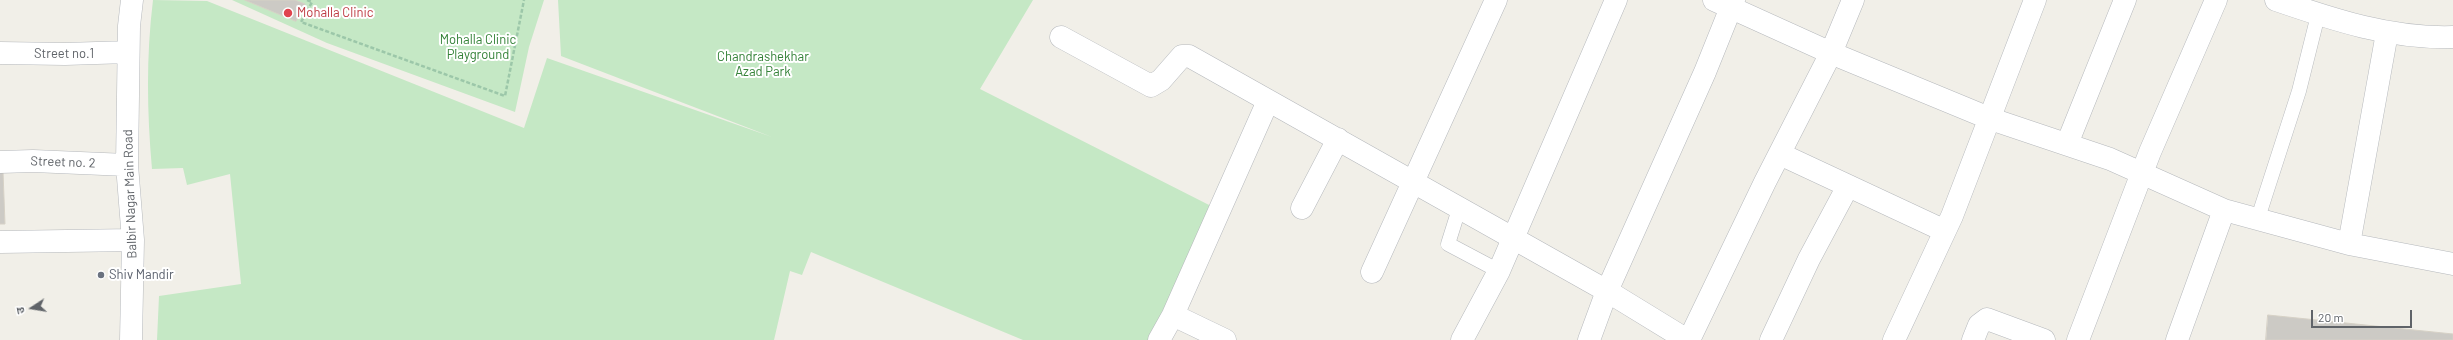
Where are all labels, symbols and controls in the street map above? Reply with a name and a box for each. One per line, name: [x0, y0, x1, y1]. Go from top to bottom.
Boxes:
place label: Mohalla Clinic: [297, 5, 374, 21]
marker: Mohalla Clinic: [282, 7, 294, 19]
park label: Mohalla Clinic Playground: [440, 32, 516, 63]
street label: Street no.1: [34, 46, 94, 62]
park label: Chandrashekhar Azad Park: [717, 49, 809, 80]
street label: Balbir Nagar Main Road: [120, 129, 140, 259]
street label: Street no. 2: [30, 153, 96, 171]
place label: Shiv Mandir: [109, 267, 174, 283]
marker: Shiv Mandir: [96, 270, 106, 280]
north arrow: [12, 288, 52, 328]
scale bar: [2313, 302, 2414, 328]
text: उ: [13, 306, 27, 315]
text: 20 m: [2318, 310, 2344, 324]

